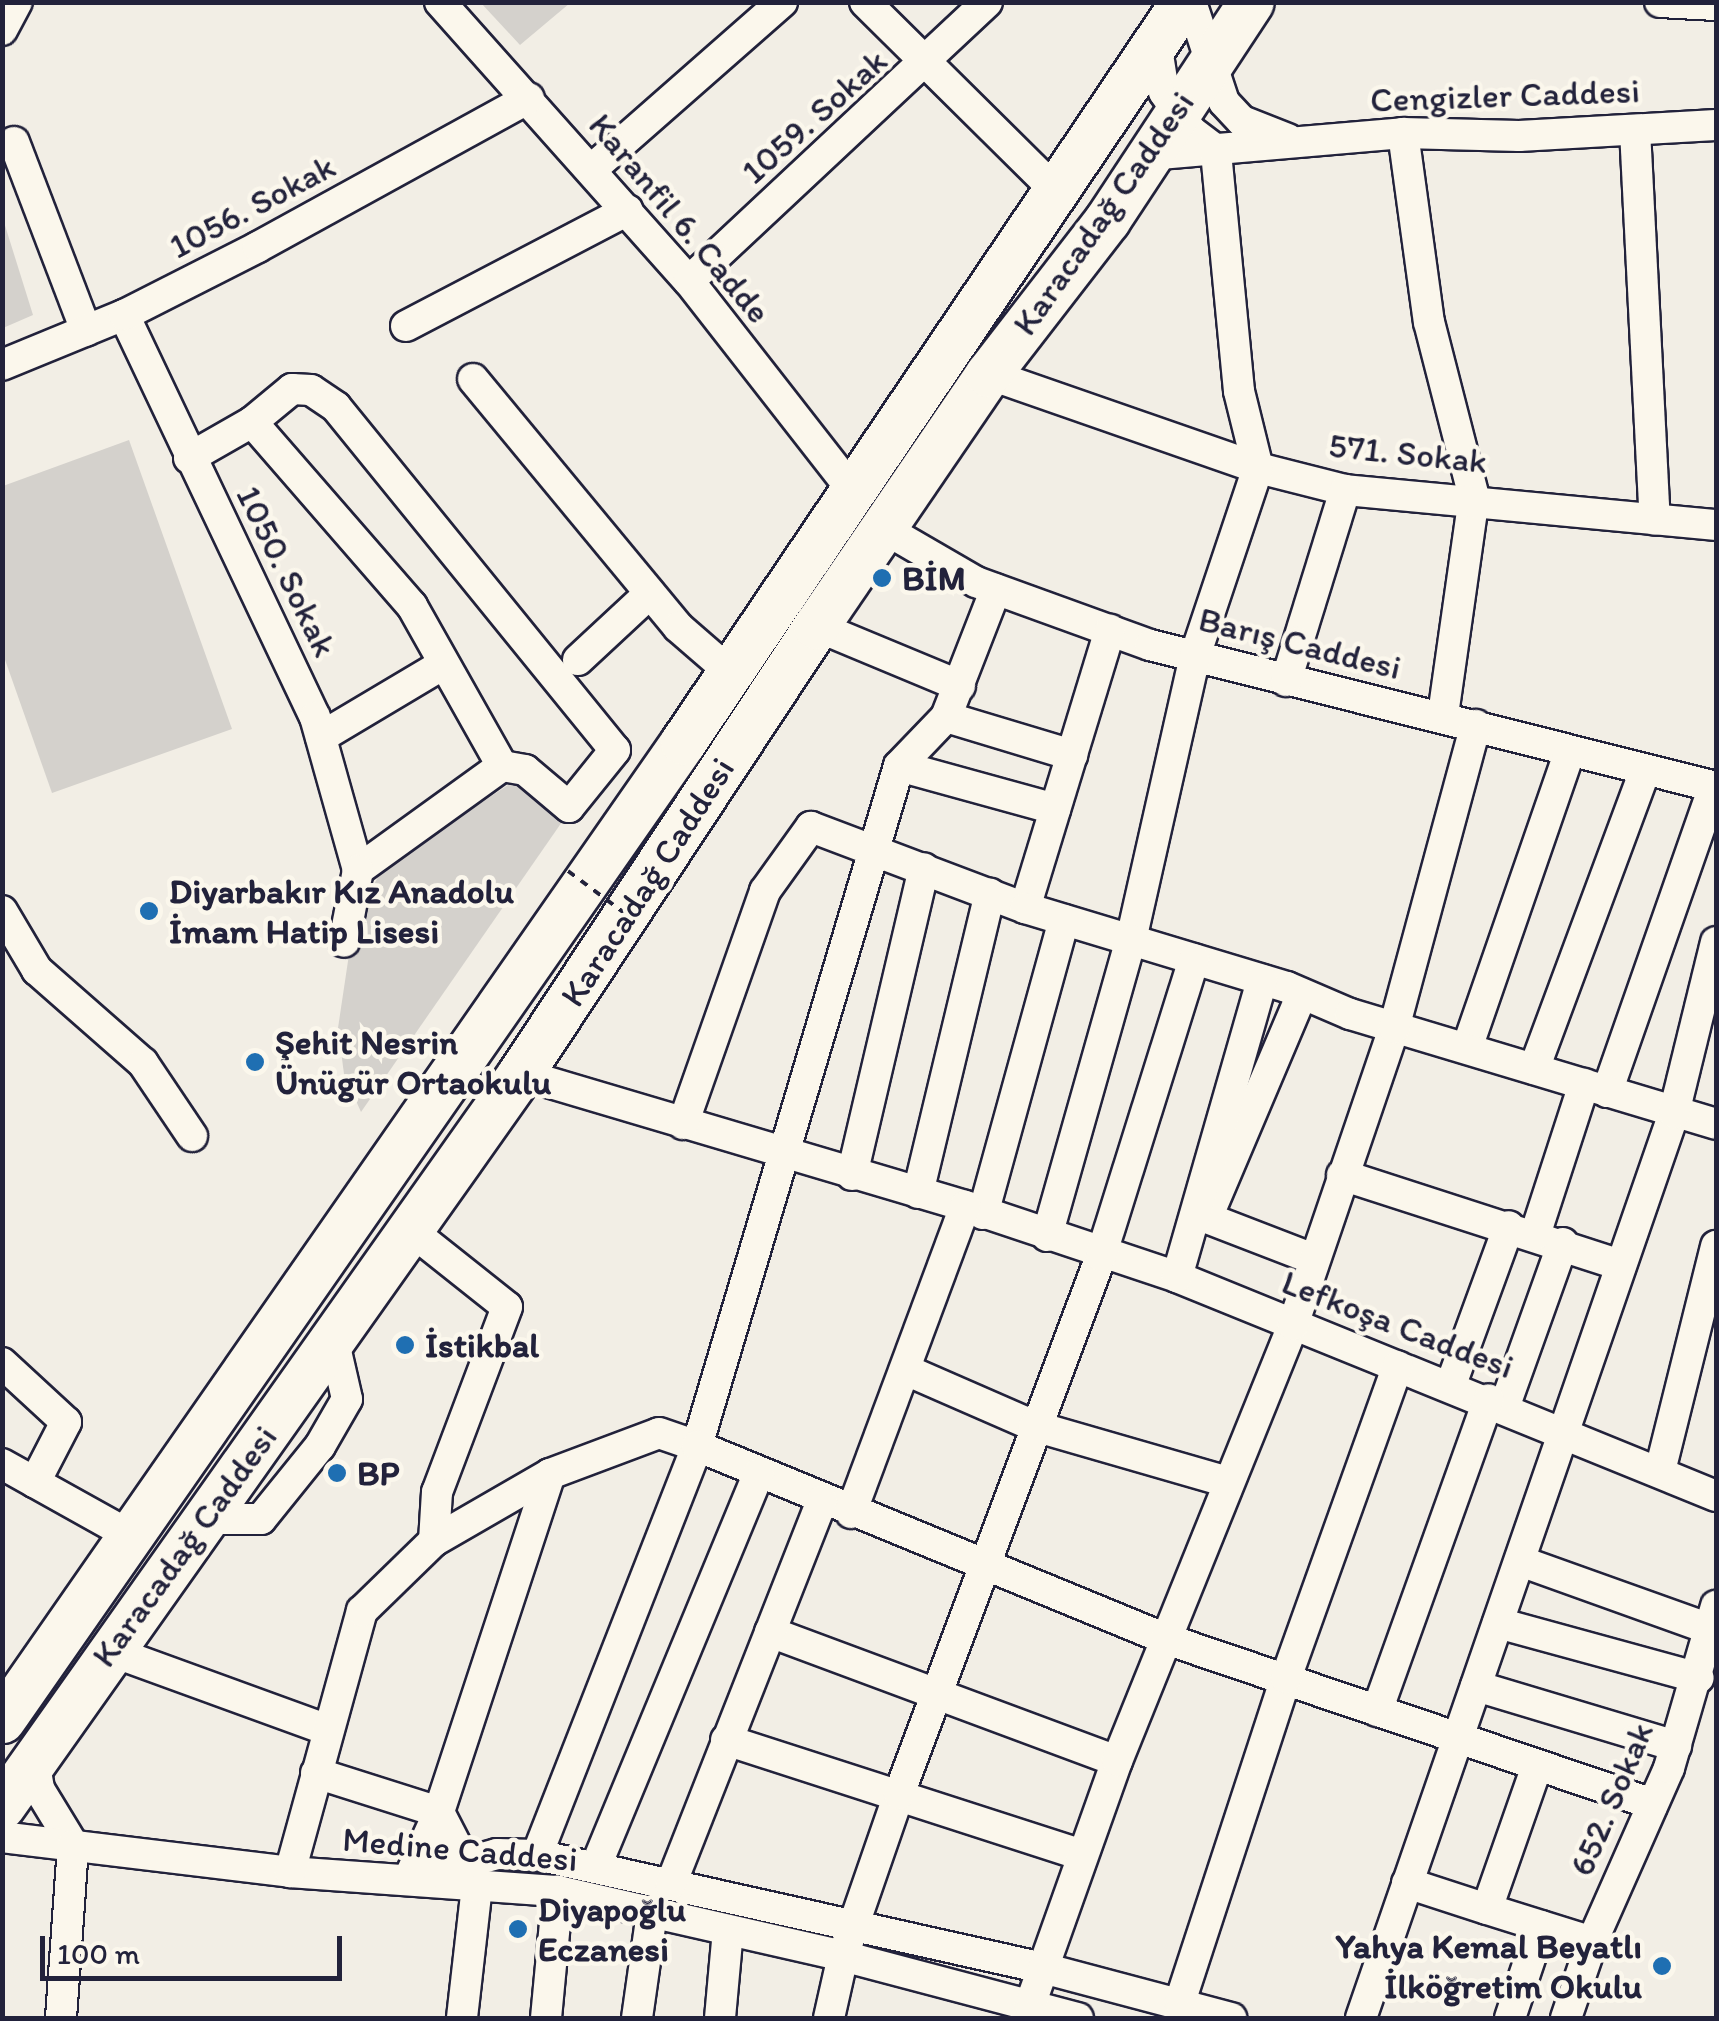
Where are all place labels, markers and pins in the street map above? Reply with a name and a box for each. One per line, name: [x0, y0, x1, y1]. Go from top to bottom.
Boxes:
place label: BİM: [902, 557, 966, 599]
marker: BİM: [871, 567, 893, 589]
place label: Diyarbakır Kız Anadolu İmam Hatip Lisesi: [169, 870, 515, 952]
marker: Diyarbakır Kız Anadolu İmam Hatip Lisesi: [138, 900, 160, 922]
place label: Şehit Nesrin Ünügür Ortaokulu: [275, 1021, 551, 1103]
marker: Şehit Nesrin Ünügür Ortaokulu: [244, 1051, 266, 1073]
place label: İstikbal: [425, 1324, 539, 1366]
marker: İstikbal: [394, 1334, 416, 1356]
place label: BP: [357, 1452, 400, 1494]
marker: BP: [326, 1462, 348, 1484]
place label: Diyapoğlu Eczanesi: [538, 1888, 686, 1970]
marker: Diyapoğlu Eczanesi: [507, 1918, 529, 1940]
place label: Yahya Kemal Beyatlı İlköğretim Okulu: [1338, 1925, 1642, 2007]
marker: Yahya Kemal Beyatlı İlköğretim Okulu: [1651, 1955, 1673, 1977]

